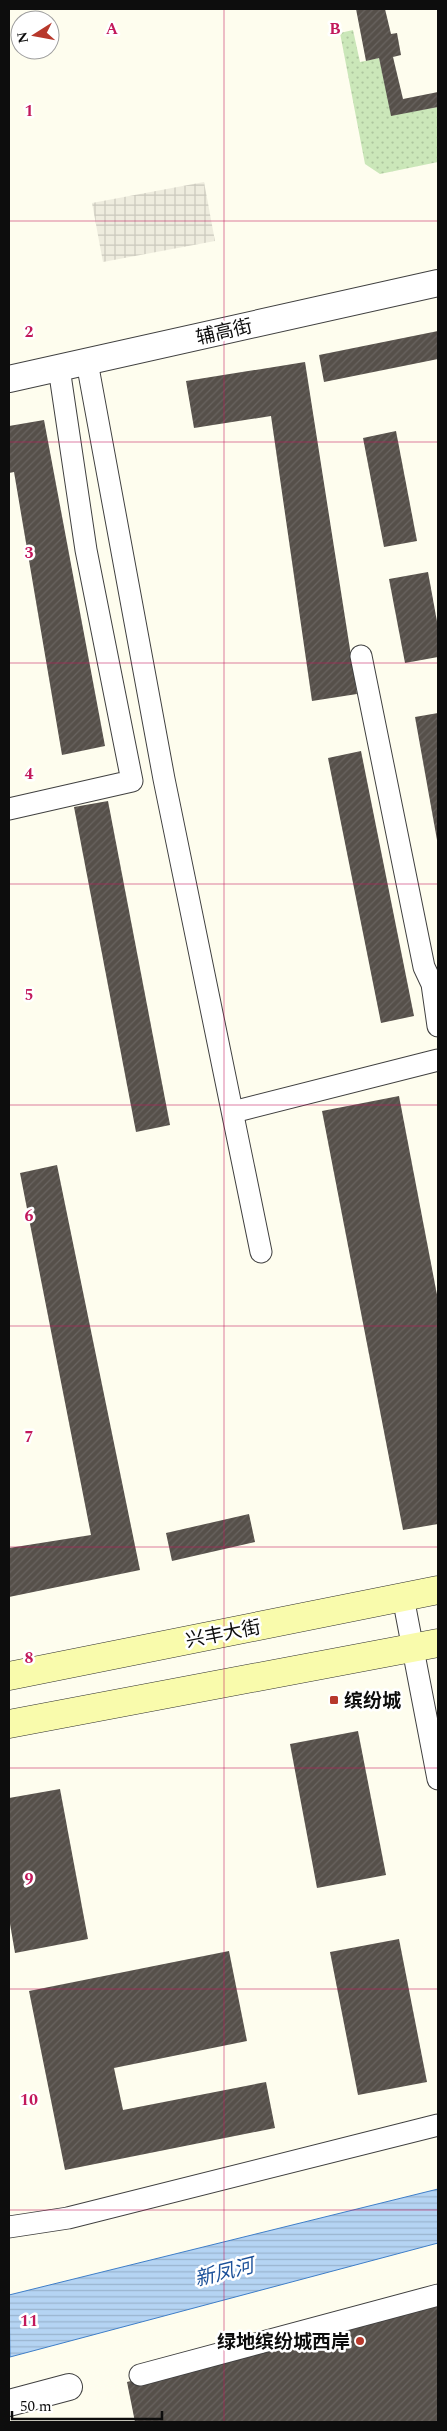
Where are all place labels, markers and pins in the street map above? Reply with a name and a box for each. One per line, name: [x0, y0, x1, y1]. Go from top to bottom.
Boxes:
place label: 缤纷城: [344, 1687, 401, 1716]
marker: 缤纷城: [328, 1694, 340, 1706]
place label: 绿地缤纷城西岸: [217, 2328, 350, 2357]
marker: 绿地缤纷城西岸: [354, 2335, 366, 2347]

